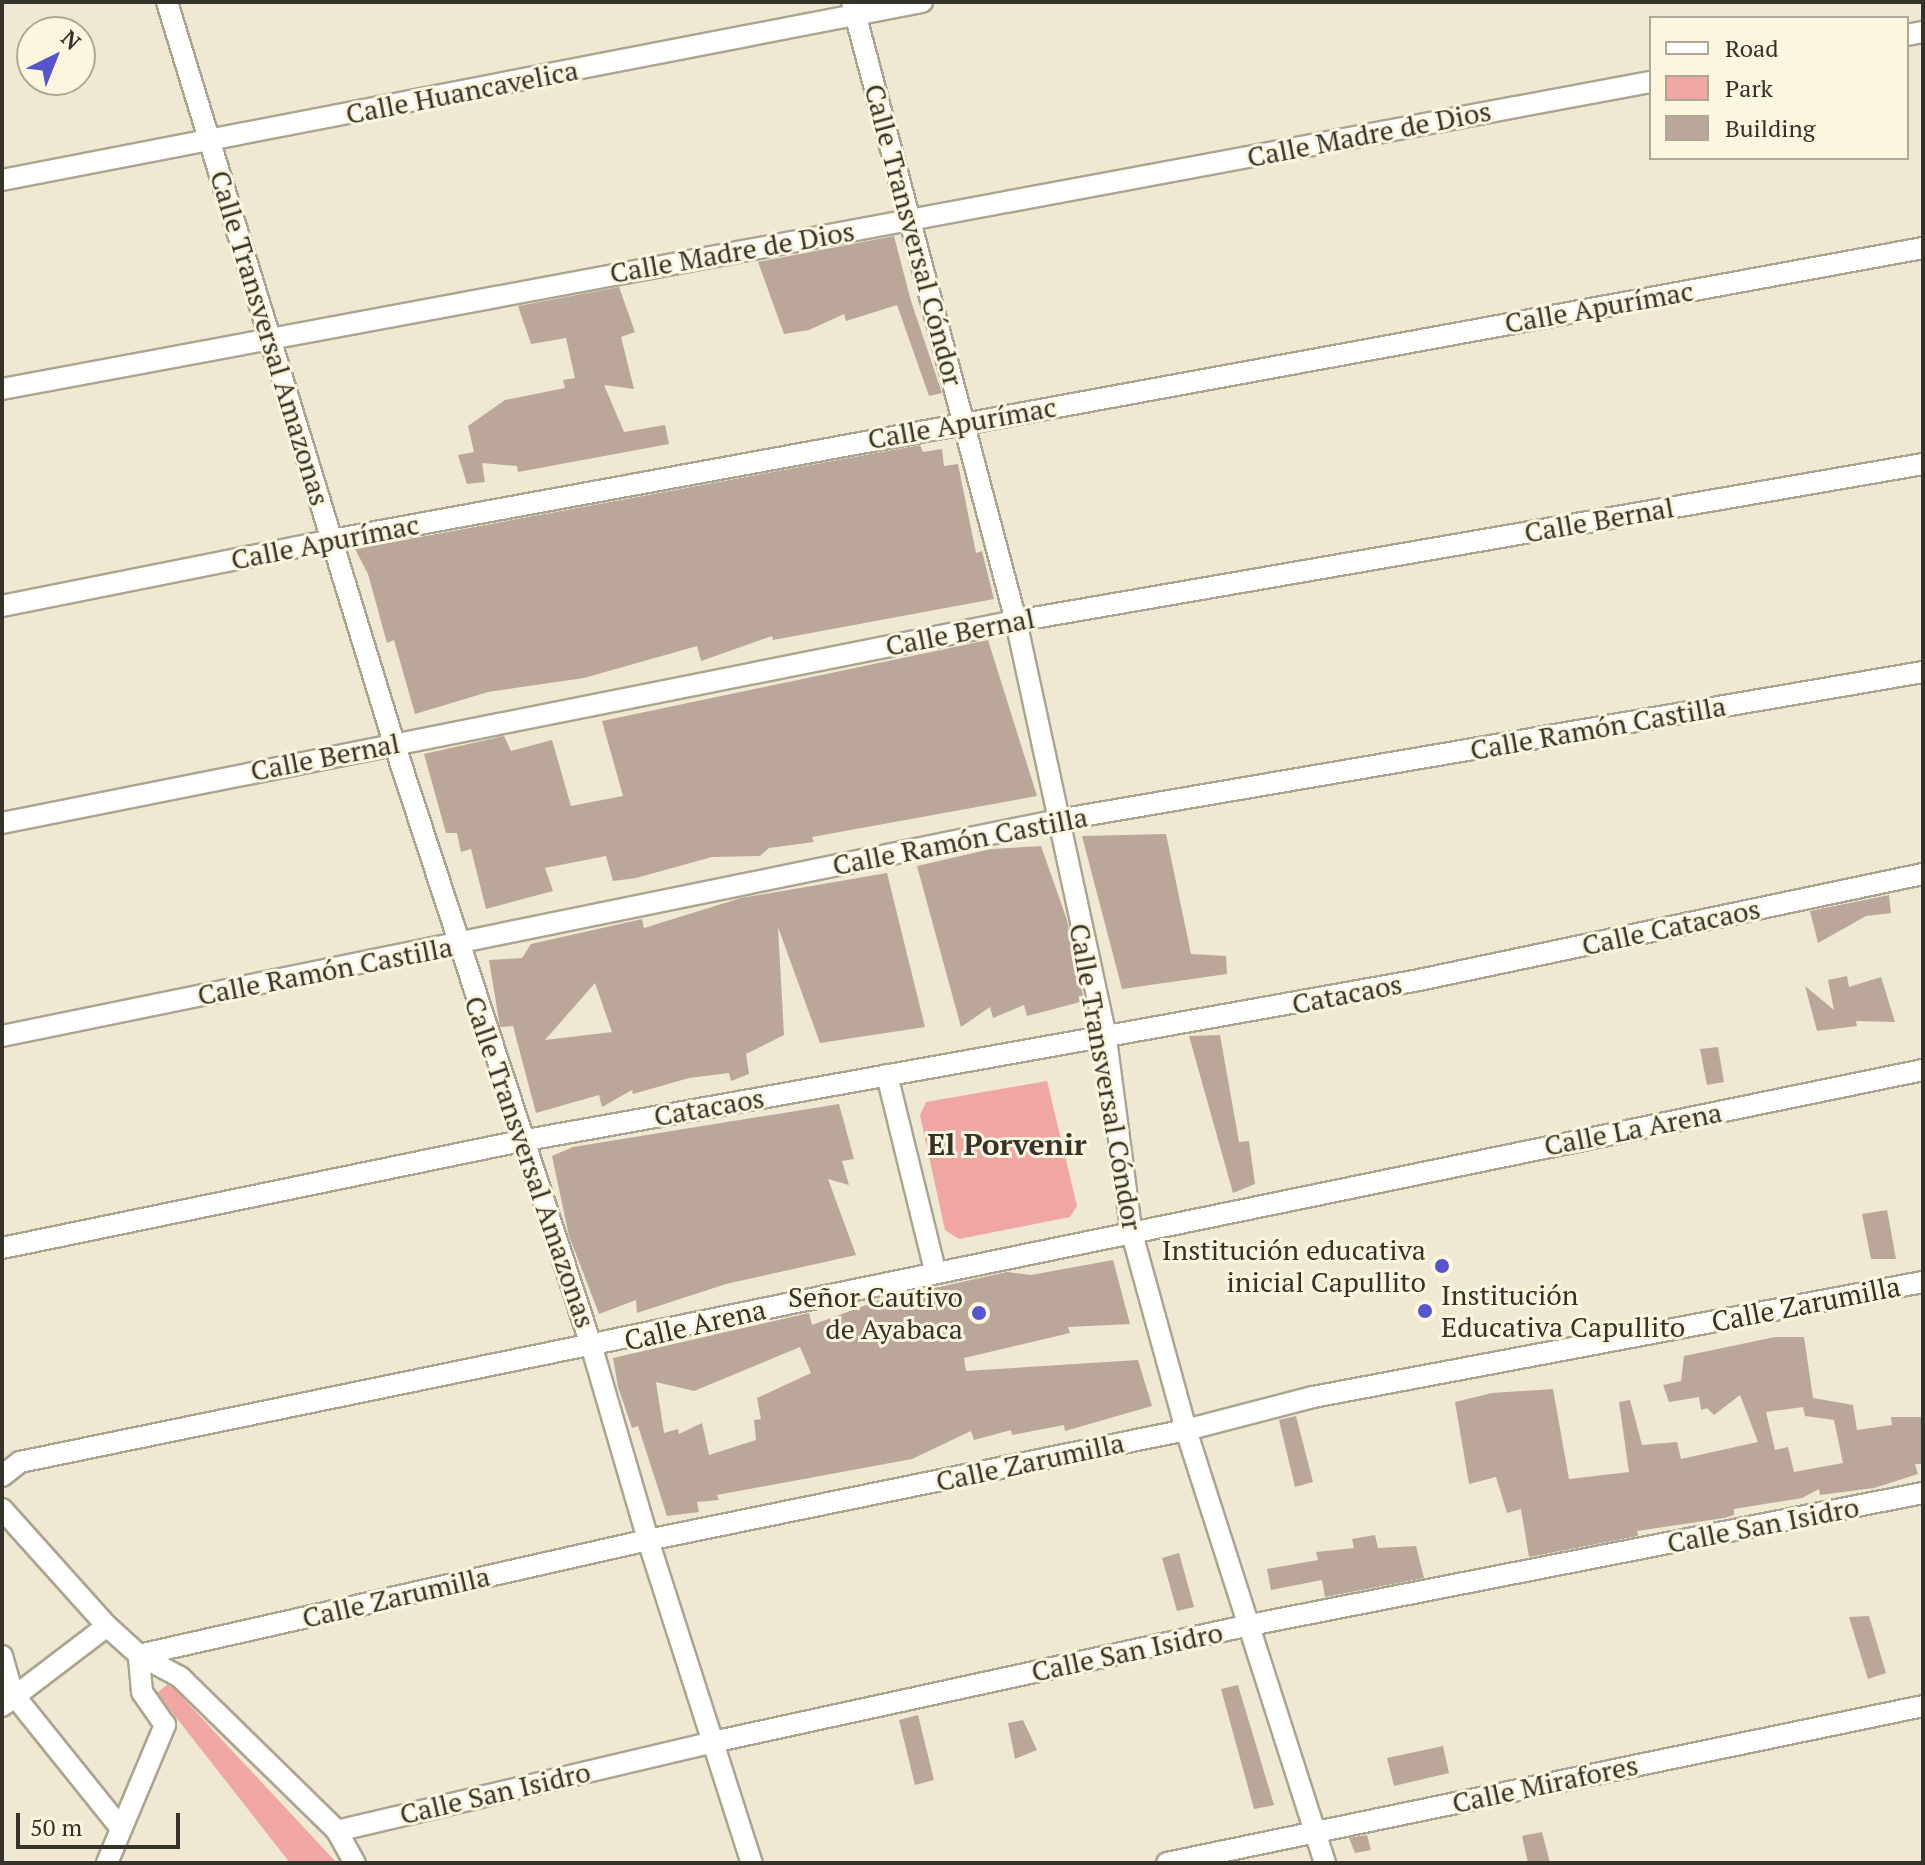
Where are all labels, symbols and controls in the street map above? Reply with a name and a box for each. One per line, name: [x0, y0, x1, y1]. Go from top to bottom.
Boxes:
north arrow: [16, 16, 96, 96]
legend: [1649, 16, 1909, 160]
text: N: [55, 23, 87, 56]
text: Road: [1725, 32, 1779, 64]
street label: Calle Huancavelica: [343, 53, 581, 131]
text: Park: [1725, 72, 1773, 104]
street label: Calle Transversal Cóndor: [857, 80, 971, 390]
street label: Calle Madre de Dios: [1244, 94, 1494, 174]
text: Building: [1725, 112, 1815, 144]
street label: Calle Transversal Amazonas: [203, 166, 337, 510]
street label: Calle Madre de Dios: [607, 214, 857, 290]
street label: Calle Apurímac: [1502, 274, 1696, 340]
street label: Calle Apurímac: [865, 390, 1059, 456]
street label: Calle Bernal: [1522, 490, 1676, 550]
street label: Calle Apurímac: [228, 507, 422, 577]
street label: Calle Bernal: [883, 601, 1037, 663]
street label: Calle Ramón Castilla: [1468, 689, 1728, 767]
street label: Calle Bernal: [248, 726, 402, 788]
street label: Calle Ramón Castilla: [830, 800, 1090, 882]
street label: Calle Catacaos: [1579, 892, 1763, 962]
street label: Calle Transversal Cóndor: [1062, 921, 1150, 1233]
street label: Calle Ramón Castilla: [195, 930, 455, 1012]
street label: Catacaos: [1289, 967, 1405, 1021]
street label: Calle Transversal Amazonas: [457, 991, 603, 1333]
street label: Catacaos: [651, 1081, 767, 1133]
street label: Calle La Arena: [1541, 1095, 1725, 1163]
district label: El Porvenir: [927, 1126, 1087, 1162]
place label: Institución educativa inicial Capullito: [1162, 1233, 1426, 1299]
marker: Institución educativa inicial Capullito: [1433, 1257, 1451, 1275]
street label: Calle Zarumilla: [1709, 1269, 1903, 1339]
place label: Institución Educativa Capullito: [1441, 1278, 1685, 1344]
place label: Señor Cautivo de Ayabaca: [788, 1280, 963, 1346]
street label: Calle Arena: [621, 1292, 769, 1358]
marker: Institución Educativa Capullito: [1416, 1302, 1434, 1320]
marker: Señor Cautivo de Ayabaca: [970, 1304, 988, 1322]
street label: Calle Zarumilla: [933, 1426, 1127, 1498]
street label: Calle San Isidro: [1664, 1490, 1862, 1560]
street label: Calle Zarumilla: [299, 1559, 493, 1635]
street label: Calle San Isidro: [1028, 1615, 1226, 1689]
street label: Calle Mirafores: [1449, 1748, 1641, 1820]
street label: Calle San Isidro: [396, 1755, 594, 1831]
scale bar: [20, 1797, 184, 1847]
text: 50 m: [30, 1811, 82, 1843]

